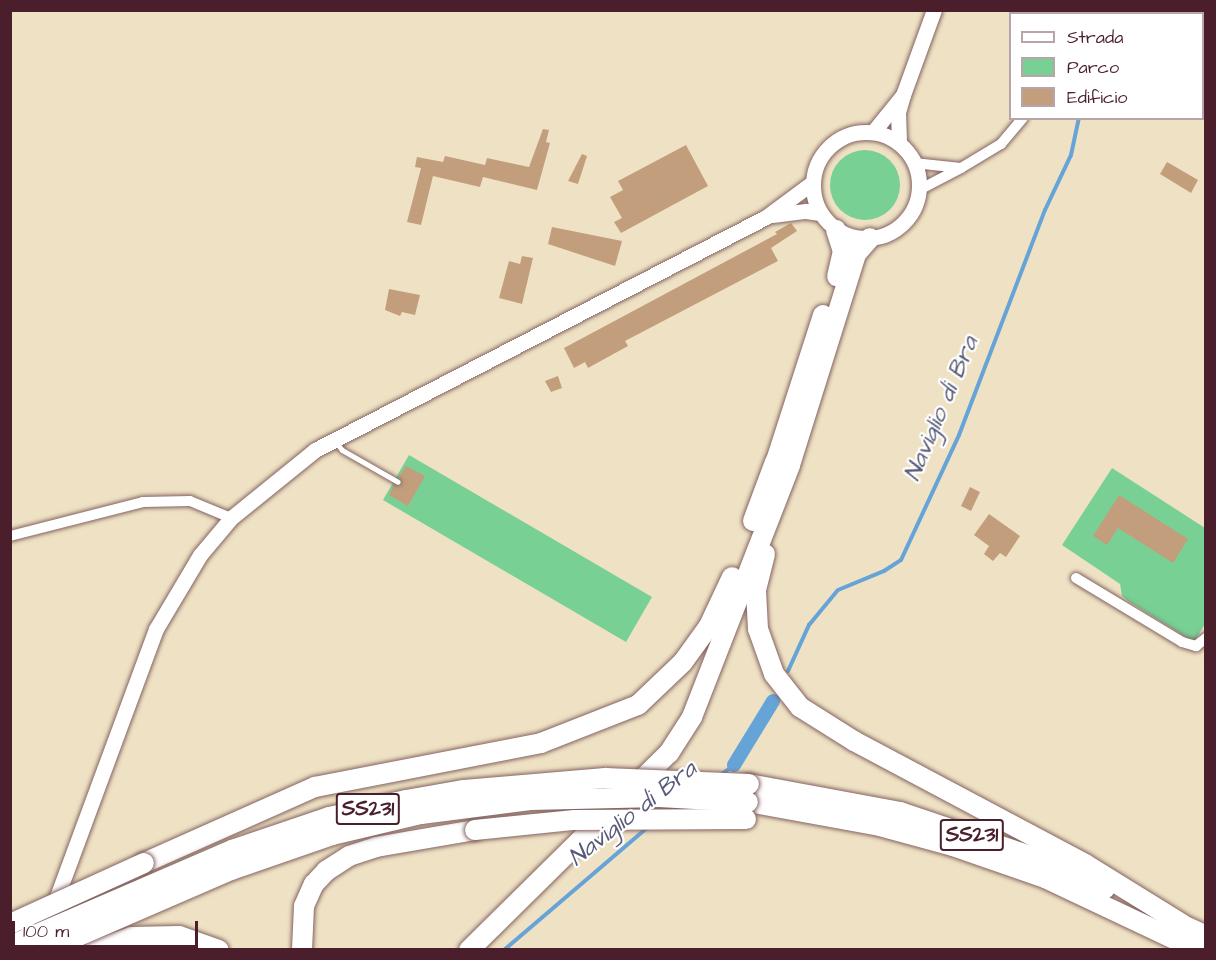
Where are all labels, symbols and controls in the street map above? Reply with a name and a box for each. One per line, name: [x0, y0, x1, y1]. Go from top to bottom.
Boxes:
legend: [1009, 12, 1204, 120]
text: Strada: [1067, 25, 1123, 50]
text: Parco: [1067, 55, 1119, 80]
text: Edificio: [1067, 85, 1127, 110]
water label: Naviglio di Bra: [899, 332, 985, 486]
water label: Naviglio di Bra: [563, 755, 703, 873]
road number: SS231: [335, 791, 401, 827]
road number: SS231: [939, 817, 1005, 853]
scale bar: [15, 909, 201, 947]
text: 100 m: [23, 919, 69, 944]

